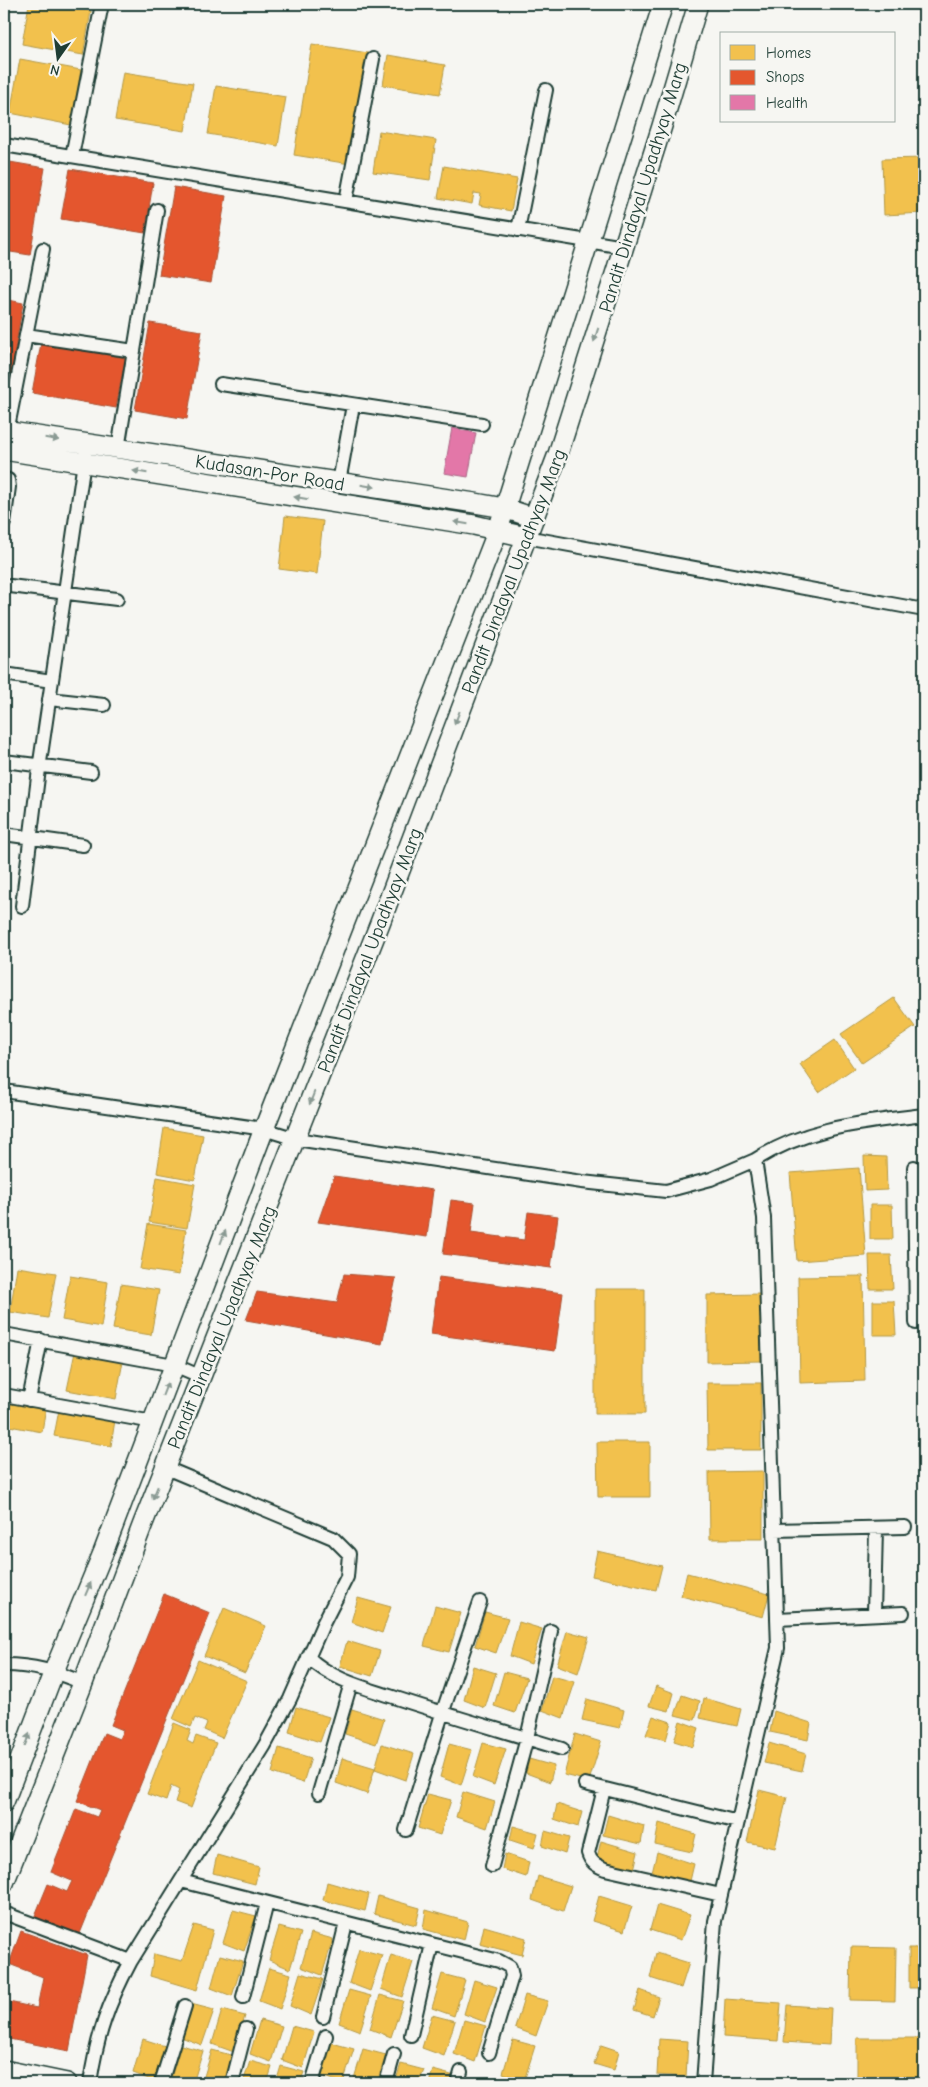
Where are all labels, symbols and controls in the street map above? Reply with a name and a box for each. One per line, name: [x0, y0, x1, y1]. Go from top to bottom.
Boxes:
north arrow: [32, 32, 82, 82]
legend: [720, 32, 896, 122]
text: Homes: [766, 44, 811, 62]
street label: Pandit Dindayal Upadhyay Marg: [594, 60, 692, 315]
text: N: [48, 61, 61, 79]
text: Shops: [766, 68, 804, 86]
text: Health: [766, 94, 808, 112]
one-way arrow: [592, 327, 599, 342]
one-way arrow: [44, 435, 60, 443]
street label: Pandit Dindayal Upadhyay Marg: [457, 446, 571, 697]
street label: Kudasan-Por Road: [194, 450, 346, 496]
one-way arrow: [132, 468, 148, 476]
one-way arrow: [361, 483, 377, 491]
one-way arrow: [292, 494, 308, 502]
one-way arrow: [453, 519, 469, 527]
one-way arrow: [453, 711, 461, 725]
street label: Pandit Dindayal Upadhyay Marg: [313, 825, 427, 1076]
one-way arrow: [307, 1091, 315, 1105]
street label: Pandit Dindayal Upadhyay Marg: [163, 1203, 281, 1452]
one-way arrow: [219, 1229, 227, 1244]
one-way arrow: [161, 1381, 169, 1396]
one-way arrow: [151, 1486, 159, 1500]
one-way arrow: [84, 1581, 92, 1596]
one-way arrow: [24, 1733, 32, 1747]

